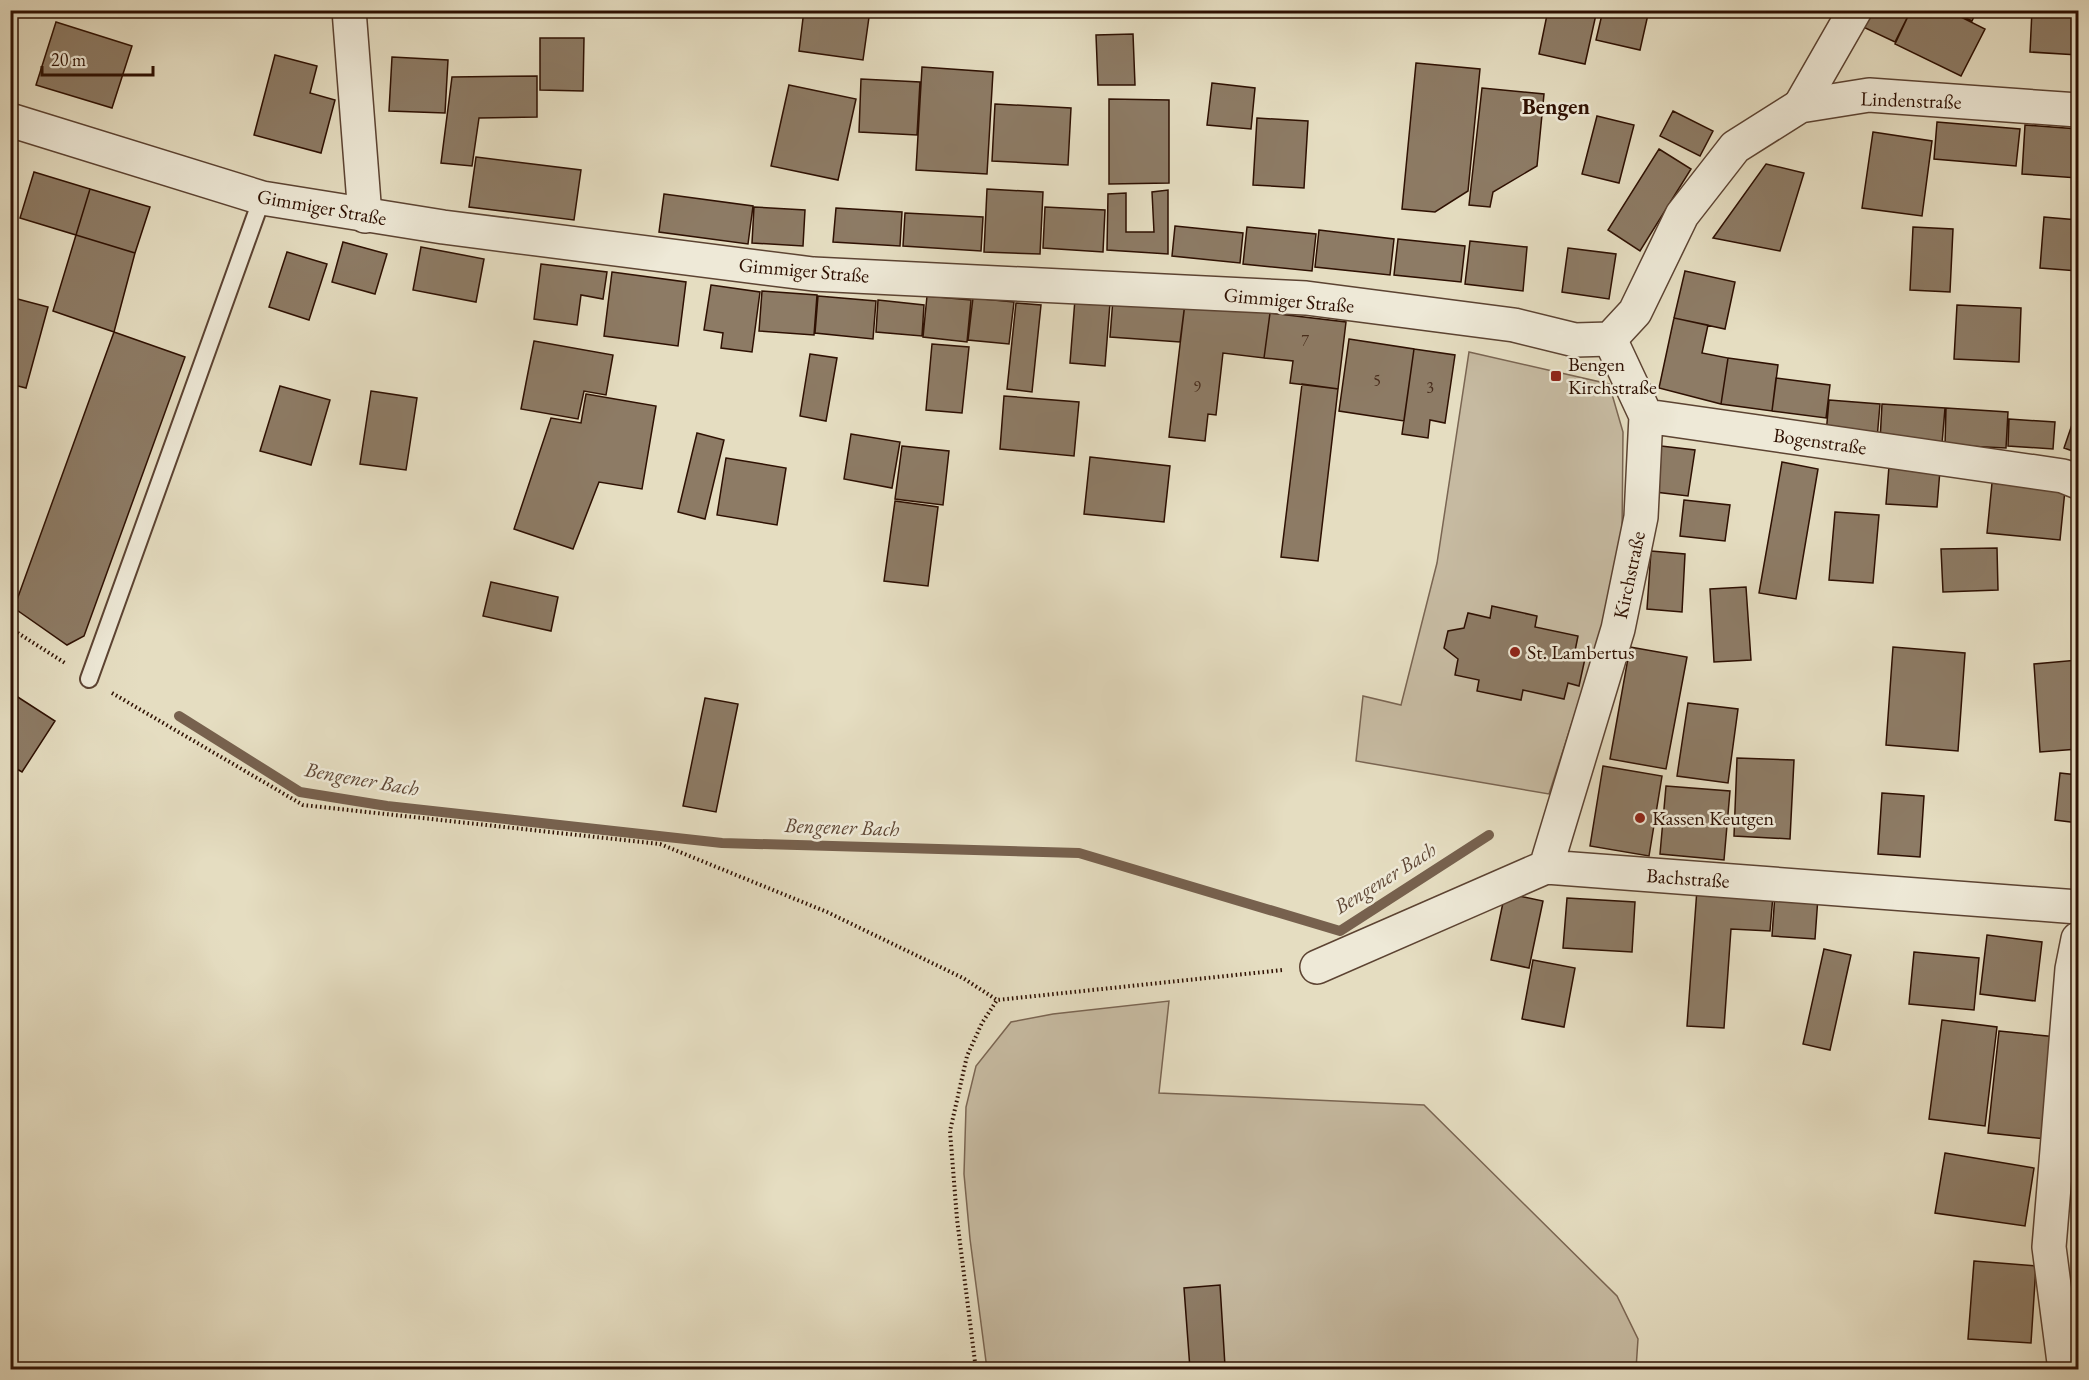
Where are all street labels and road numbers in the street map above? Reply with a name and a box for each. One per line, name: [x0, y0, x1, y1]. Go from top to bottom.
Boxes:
street label: Lindenstraße: [1860, 85, 1962, 115]
street label: Gimmiger Straße: [255, 183, 389, 231]
street label: Gimmiger Straße: [738, 251, 870, 289]
street label: Gimmiger Straße: [1223, 281, 1355, 319]
street label: Bogenstraße: [1772, 422, 1869, 460]
street label: Kirchstraße: [1607, 529, 1651, 621]
street label: Bachstraße: [1645, 862, 1731, 894]

